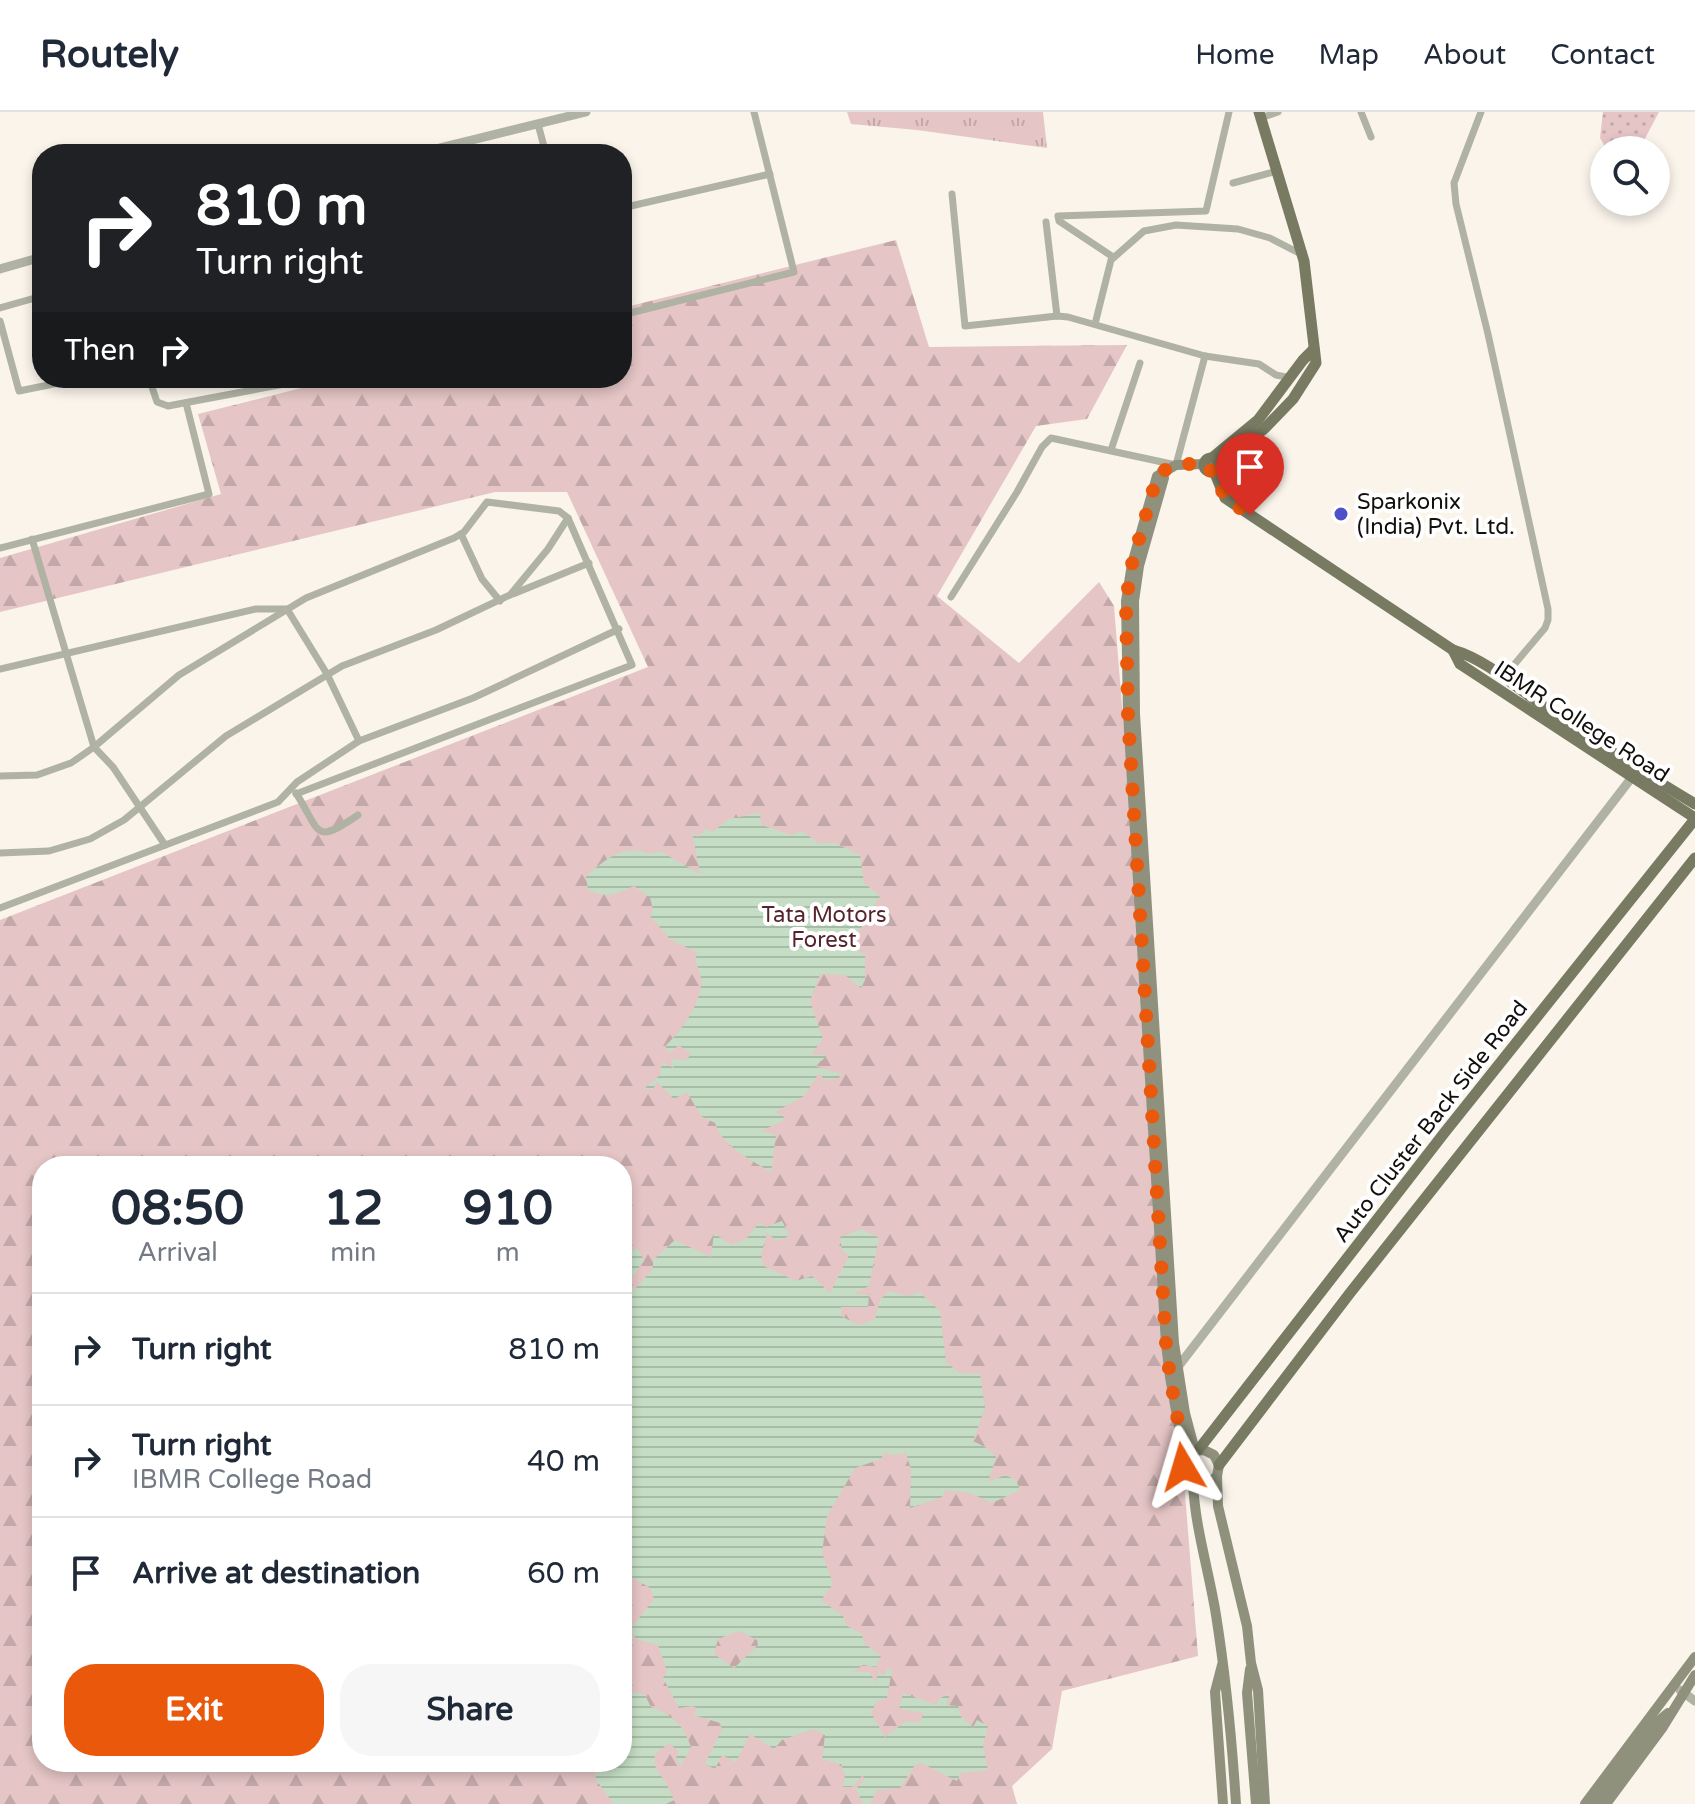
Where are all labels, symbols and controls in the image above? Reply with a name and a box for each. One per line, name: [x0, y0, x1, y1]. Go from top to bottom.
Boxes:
text: Routely: [40, 32, 179, 78]
text: Home: [1195, 38, 1275, 72]
text: Map: [1319, 38, 1379, 72]
text: About: [1423, 38, 1506, 72]
text: Contact: [1550, 38, 1655, 72]
map controls: [1590, 136, 1670, 216]
button: search: [1590, 136, 1670, 216]
text: 810 m: [196, 173, 367, 240]
icon: right: [64, 176, 168, 280]
text: Turn right: [196, 241, 363, 284]
icon: right: [152, 328, 196, 372]
text: Then: [64, 332, 136, 369]
pin: [1216, 433, 1284, 515]
icon: arrive: [1228, 445, 1272, 489]
place label: Sparkonix (India) Pvt. Ltd.: [1357, 489, 1515, 540]
marker: Sparkonix (India) Pvt. Ltd.: [1332, 505, 1350, 523]
street label: IBMR College Road: [1489, 656, 1674, 788]
park label: Tata Motors Forest: [761, 902, 887, 953]
street label: Auto Cluster Back Side Road: [1328, 996, 1533, 1248]
text: 08:50: [111, 1180, 244, 1238]
text: 12: [323, 1180, 383, 1238]
text: 910: [463, 1180, 553, 1238]
text: Arrival: [137, 1237, 218, 1268]
text: min: [330, 1237, 376, 1268]
text: m: [496, 1237, 520, 1268]
icon: right: [64, 1327, 108, 1371]
text: Turn right: [132, 1331, 272, 1368]
text: 810 m: [508, 1331, 600, 1368]
position arrow: [1141, 1425, 1225, 1509]
text: Turn right: [132, 1427, 272, 1464]
icon: right: [64, 1439, 108, 1483]
text: 40 m: [527, 1443, 600, 1480]
text: IBMR College Road: [132, 1464, 372, 1495]
icon: arrive: [64, 1551, 108, 1595]
text: Arrive at destination: [132, 1555, 420, 1592]
text: 60 m: [527, 1555, 600, 1592]
button: Exit: [64, 1664, 324, 1756]
button: Share: [340, 1664, 600, 1756]

